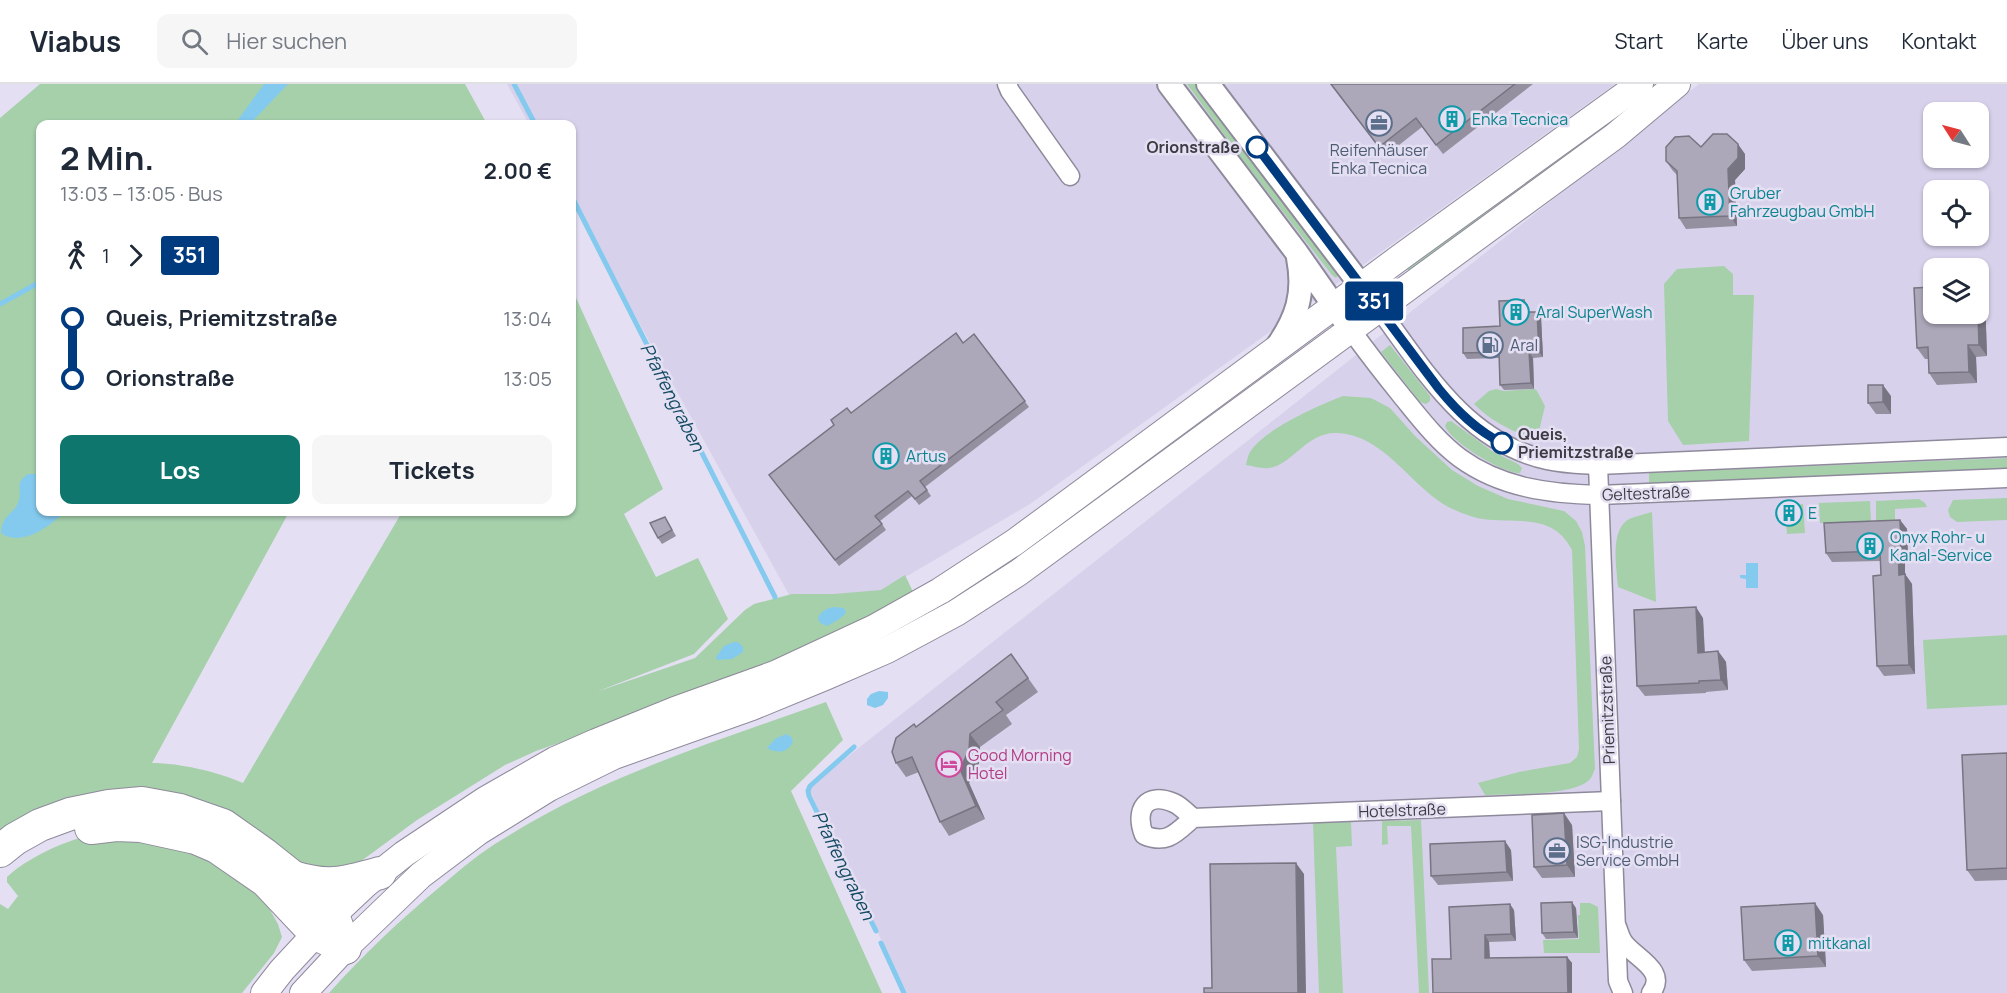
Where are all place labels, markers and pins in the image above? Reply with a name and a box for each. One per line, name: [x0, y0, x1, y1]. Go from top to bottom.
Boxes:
building icon: Enka Tecnica: [1437, 104, 1467, 134]
office icon: Reifenhäuser Enka Tecnica: [1364, 108, 1394, 138]
place label: Enka Tecnica: [1472, 108, 1568, 130]
place label: Orionstraße: [1146, 136, 1240, 158]
marker: Orionstraße: [1246, 136, 1268, 158]
place label: Reifenhäuser Enka Tecnica: [1330, 139, 1429, 179]
place label: Gruber Fahrzeugbau GmbH: [1730, 182, 1874, 222]
building icon: Gruber Fahrzeugbau GmbH: [1695, 187, 1725, 217]
building icon: Aral SuperWash: [1501, 297, 1531, 327]
place label: Aral SuperWash: [1536, 301, 1652, 323]
fuel station icon: Aral: [1475, 330, 1505, 360]
place label: Aral: [1510, 334, 1538, 356]
place label: Queis, Priemitzstraße: [1518, 423, 1634, 463]
marker: Queis, Priemitzstraße: [1491, 432, 1513, 454]
building icon: Artus: [871, 441, 901, 471]
place label: Artus: [906, 445, 946, 467]
building icon: E: [1774, 498, 1804, 528]
place label: E: [1808, 502, 1817, 524]
place label: Onyx Rohr- u Kanal-Service: [1890, 526, 1992, 566]
building icon: Onyx Rohr- u Kanal-Service: [1855, 531, 1885, 561]
place label: Good Morning Hotel: [968, 744, 1072, 784]
hotel icon: Good Morning Hotel: [934, 749, 964, 779]
place label: ISG-Industrie Service GmbH: [1576, 831, 1679, 871]
office icon: ISG-Industrie Service GmbH: [1542, 836, 1572, 866]
building icon: mitkanal: [1773, 928, 1803, 958]
place label: mitkanal: [1808, 932, 1871, 954]

